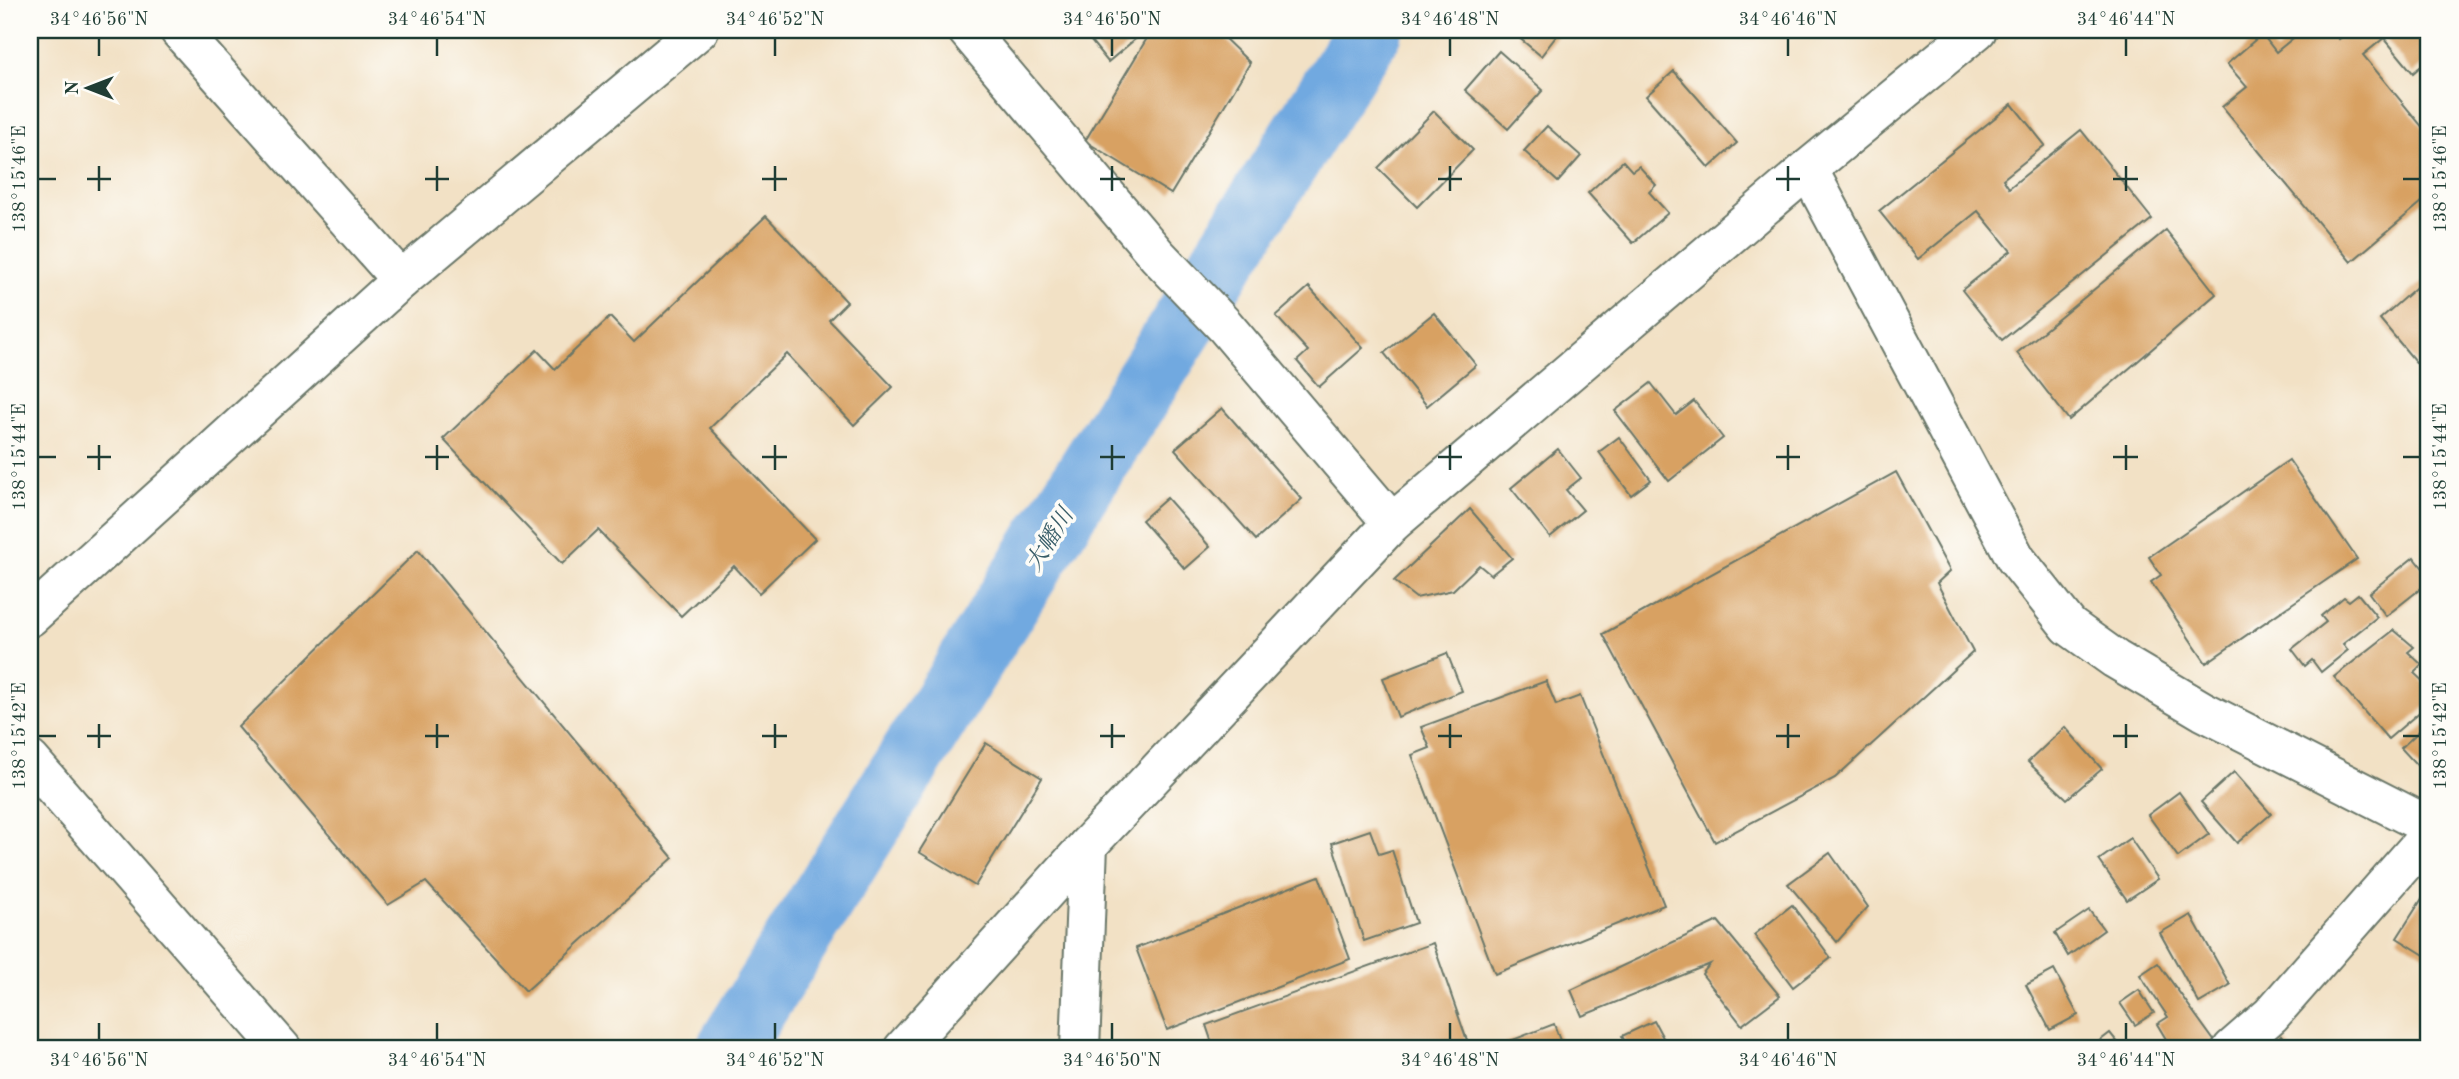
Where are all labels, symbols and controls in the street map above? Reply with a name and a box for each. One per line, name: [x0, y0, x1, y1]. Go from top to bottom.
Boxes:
text: 34°46'56"N: [50, 11, 148, 29]
text: 34°46'54"N: [388, 11, 486, 29]
text: 34°46'52"N: [726, 11, 824, 29]
text: 34°46'50"N: [1063, 11, 1161, 29]
text: 34°46'48"N: [1401, 11, 1499, 29]
text: 34°46'46"N: [1739, 11, 1837, 29]
text: 34°46'44"N: [2077, 11, 2175, 29]
north arrow: [52, 52, 122, 122]
text: N: [64, 80, 83, 95]
text: 138°15'46"E: [11, 125, 29, 233]
text: 138°15'46"E: [2432, 125, 2450, 233]
text: 138°15'44"E: [11, 403, 29, 511]
text: 138°15'44"E: [2432, 403, 2450, 511]
water label: 大幡川: [1020, 501, 1080, 575]
text: 138°15'42"E: [11, 682, 29, 790]
text: 138°15'42"E: [2432, 682, 2450, 790]
text: 34°46'56"N: [50, 1052, 148, 1070]
text: 34°46'54"N: [388, 1052, 486, 1070]
text: 34°46'52"N: [726, 1052, 824, 1070]
text: 34°46'50"N: [1063, 1052, 1161, 1070]
text: 34°46'48"N: [1401, 1052, 1499, 1070]
text: 34°46'46"N: [1739, 1052, 1837, 1070]
text: 34°46'44"N: [2077, 1052, 2175, 1070]

